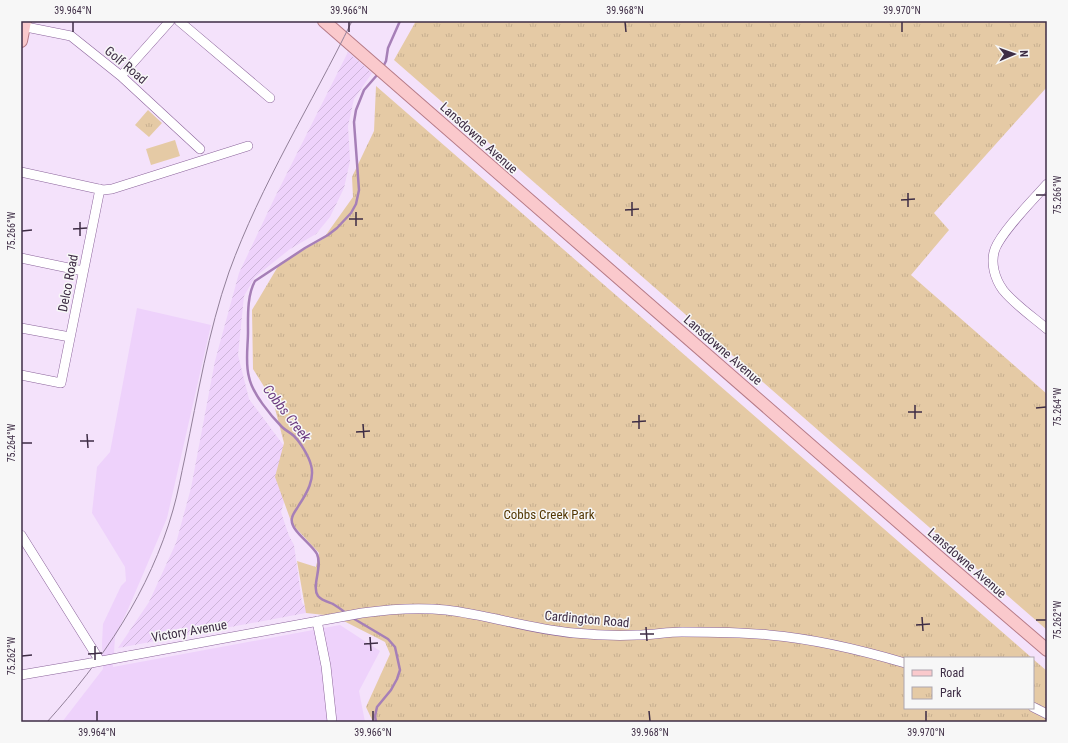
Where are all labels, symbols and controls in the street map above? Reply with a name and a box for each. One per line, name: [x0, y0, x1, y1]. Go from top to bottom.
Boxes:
text: 39.964°N: [54, 5, 92, 16]
text: 39.966°N: [330, 5, 368, 16]
text: 39.968°N: [606, 5, 644, 16]
text: 39.970°N: [883, 5, 921, 16]
north arrow: [994, 34, 1034, 74]
street label: Golf Road: [102, 43, 150, 87]
text: N: [1017, 50, 1030, 58]
street label: Lansdowne Avenue: [437, 99, 521, 177]
text: 75.266°W: [1052, 175, 1063, 214]
text: 75.266°W: [6, 211, 17, 250]
street label: Delco Road: [55, 253, 81, 313]
street label: Lansdowne Avenue: [681, 312, 765, 388]
water label: Cobbs Creek: [260, 381, 315, 445]
text: 75.264°W: [1052, 387, 1063, 426]
text: 75.264°W: [6, 423, 17, 462]
park label: Cobbs Creek Park: [503, 507, 595, 522]
street label: Lansdowne Avenue: [925, 525, 1009, 601]
text: 75.262°W: [1052, 600, 1063, 639]
street label: Cardington Road: [544, 608, 630, 630]
street label: Victory Avenue: [150, 617, 228, 645]
text: 75.262°W: [6, 636, 17, 675]
legend: [904, 657, 1034, 709]
text: Road: [940, 666, 964, 680]
text: Park: [940, 686, 962, 700]
text: 39.964°N: [78, 727, 116, 738]
text: 39.966°N: [354, 727, 392, 738]
text: 39.968°N: [631, 727, 669, 738]
text: 39.970°N: [907, 727, 945, 738]

